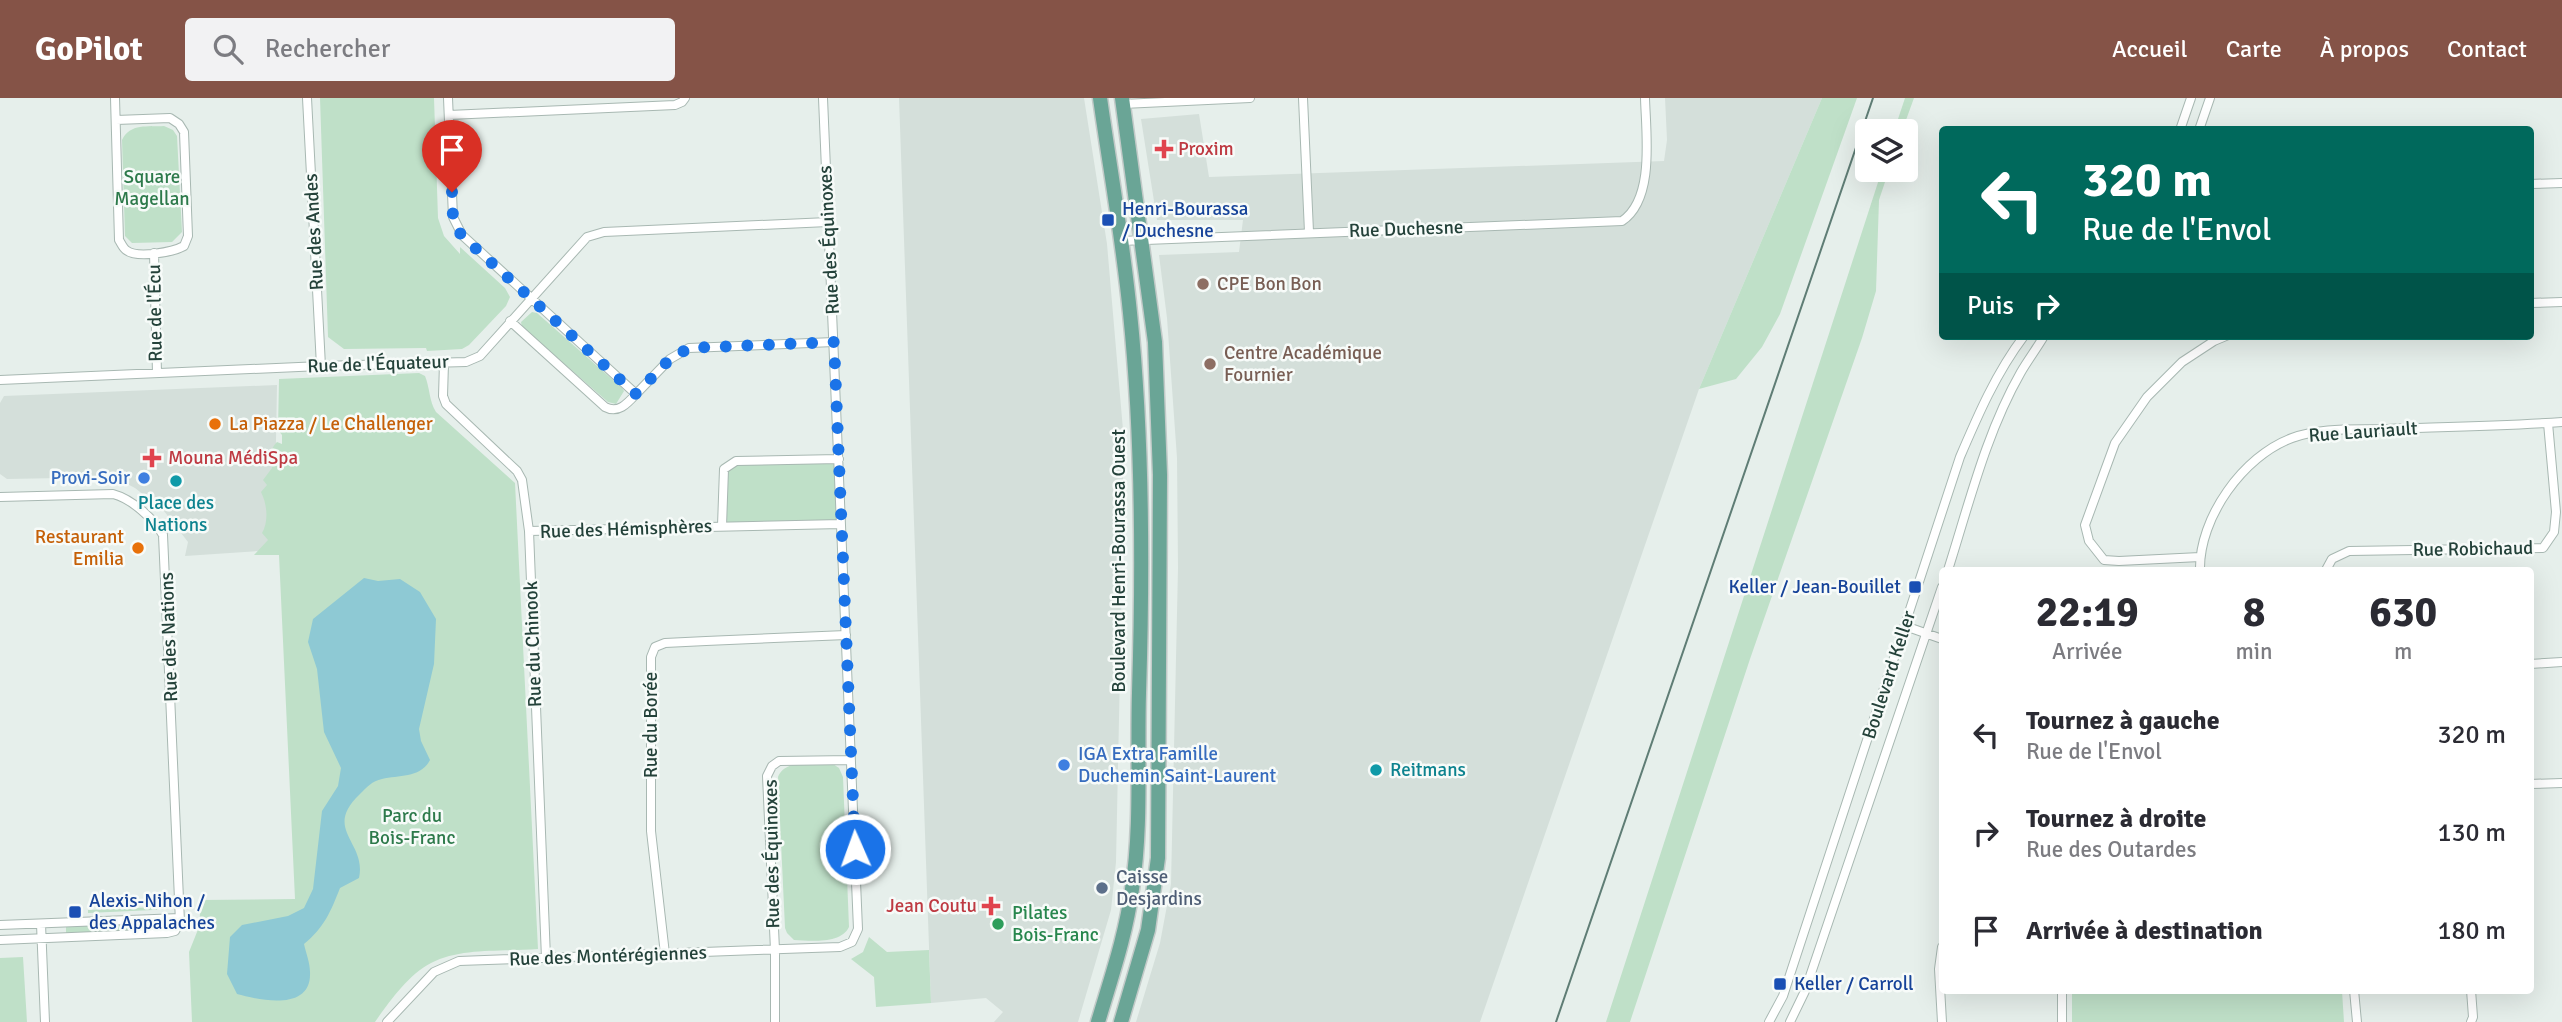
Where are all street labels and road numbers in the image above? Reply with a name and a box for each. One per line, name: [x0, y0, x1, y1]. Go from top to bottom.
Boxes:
street label: Rue des Équinoxes: [813, 165, 845, 315]
street label: Rue des Andes: [299, 173, 329, 291]
street label: Rue Duchesne: [1348, 215, 1464, 243]
street label: Rue de l'Écu: [142, 264, 168, 362]
street label: Rue de l'Équateur: [307, 350, 449, 378]
street label: Rue Lauriault: [2308, 416, 2419, 448]
street label: Boulevard Henri-Bourassa Ouest: [1107, 429, 1131, 693]
street label: Rue des Hémisphères: [539, 514, 713, 544]
street label: Rue Robichaud: [2412, 536, 2534, 562]
street label: Rue des Nations: [155, 572, 183, 702]
street label: Rue du Chinook: [519, 580, 547, 708]
street label: Boulevard Keller: [1857, 608, 1921, 742]
street label: Rue du Borée: [639, 672, 663, 778]
street label: Rue des Équinoxes: [759, 779, 785, 929]
street label: Rue des Montérégiennes: [509, 941, 707, 971]

